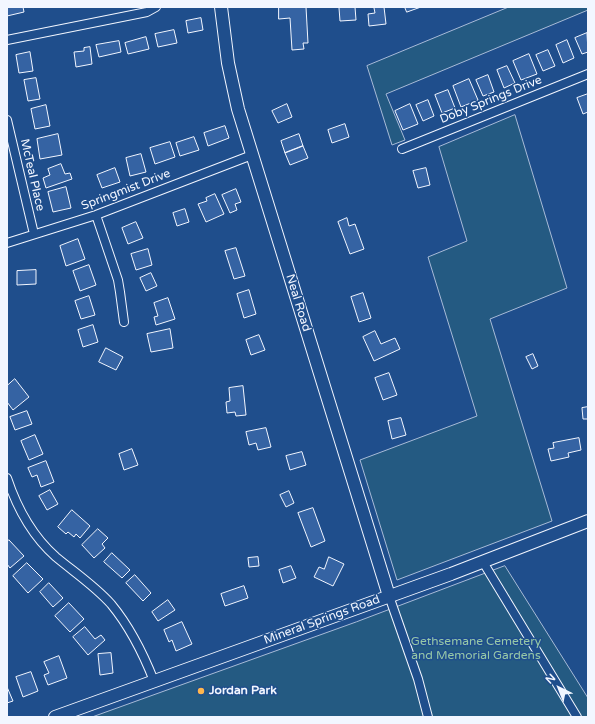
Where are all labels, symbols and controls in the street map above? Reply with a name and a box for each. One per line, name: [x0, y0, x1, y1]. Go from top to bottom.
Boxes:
street label: Doby Springs Drive: [438, 73, 544, 127]
street label: McTeal Place: [17, 137, 47, 213]
street label: Springmist Drive: [79, 166, 173, 214]
street label: Neal Road: [282, 273, 314, 333]
street label: Mineral Springs Road: [262, 592, 382, 648]
park label: Gethsemane Cemetery and Memorial Gardens: [411, 635, 541, 663]
north arrow: [539, 668, 579, 708]
text: N: [543, 671, 558, 687]
place label: Jordan Park: [209, 684, 277, 698]
marker: Jordan Park: [196, 686, 206, 696]

